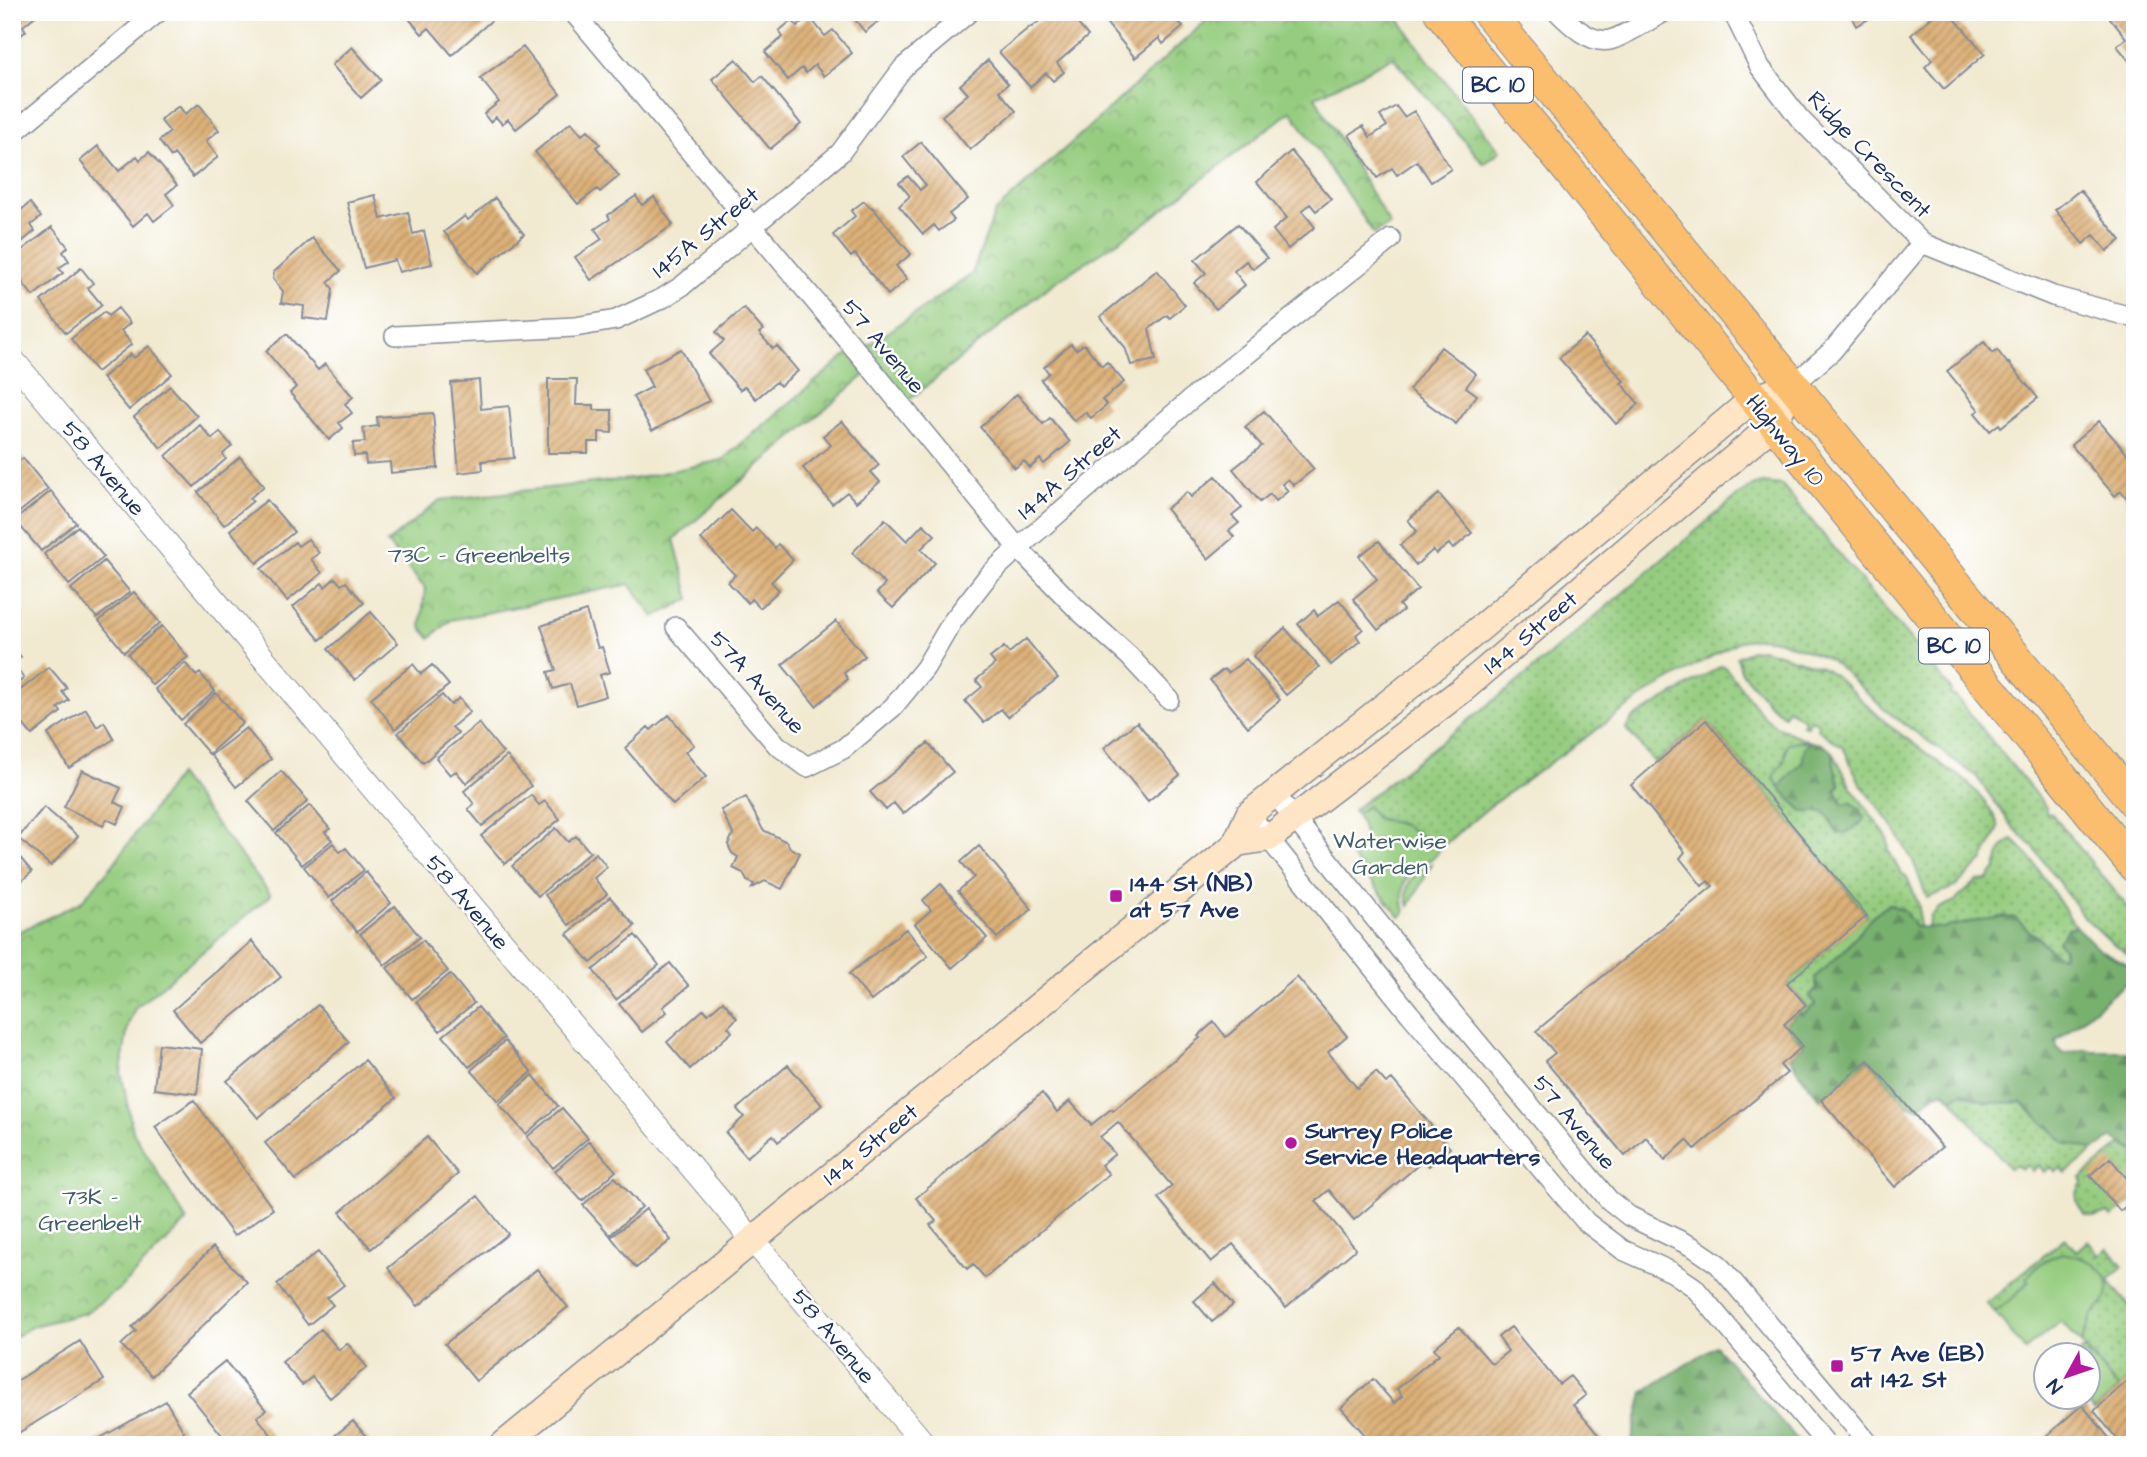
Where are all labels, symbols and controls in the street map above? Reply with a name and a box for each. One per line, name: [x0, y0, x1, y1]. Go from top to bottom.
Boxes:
road number: BC 10: [1463, 68, 1533, 102]
street label: Ridge Crescent: [1799, 84, 1939, 227]
street label: 145A Street: [645, 179, 767, 286]
street label: 57 Avenue: [834, 293, 932, 401]
street label: Highway 10: [1737, 388, 1832, 494]
street label: 58 Avenue: [54, 414, 152, 523]
street label: 144A Street: [1010, 418, 1129, 527]
park label: 73C - Greenbelts: [388, 539, 570, 571]
street label: 144 Street: [1477, 583, 1585, 682]
street label: 57A Avenue: [702, 624, 812, 741]
road number: BC 10: [1919, 628, 1989, 664]
park label: Waterwise Garden: [1333, 825, 1447, 883]
street label: 58 Avenue: [418, 848, 516, 957]
place label: 144 St (NB) at 57 Ave: [1129, 868, 1252, 926]
marker: 144 St (NB) at 57 Ave: [1108, 888, 1124, 904]
street label: 57 Avenue: [1525, 1069, 1623, 1177]
street label: 144 Street: [816, 1096, 926, 1193]
place label: Surrey Police Service Headquarters: [1304, 1115, 1541, 1173]
marker: Surrey Police Service Headquarters: [1283, 1135, 1299, 1151]
park label: 73K - Greenbelt: [38, 1181, 142, 1239]
street label: 58 Avenue: [784, 1282, 882, 1391]
place label: 57 Ave (EB) at 142 St: [1850, 1338, 1984, 1396]
north arrow: [2032, 1342, 2102, 1412]
marker: 57 Ave (EB) at 142 St: [1829, 1358, 1845, 1374]
text: N: [2041, 1373, 2069, 1399]

